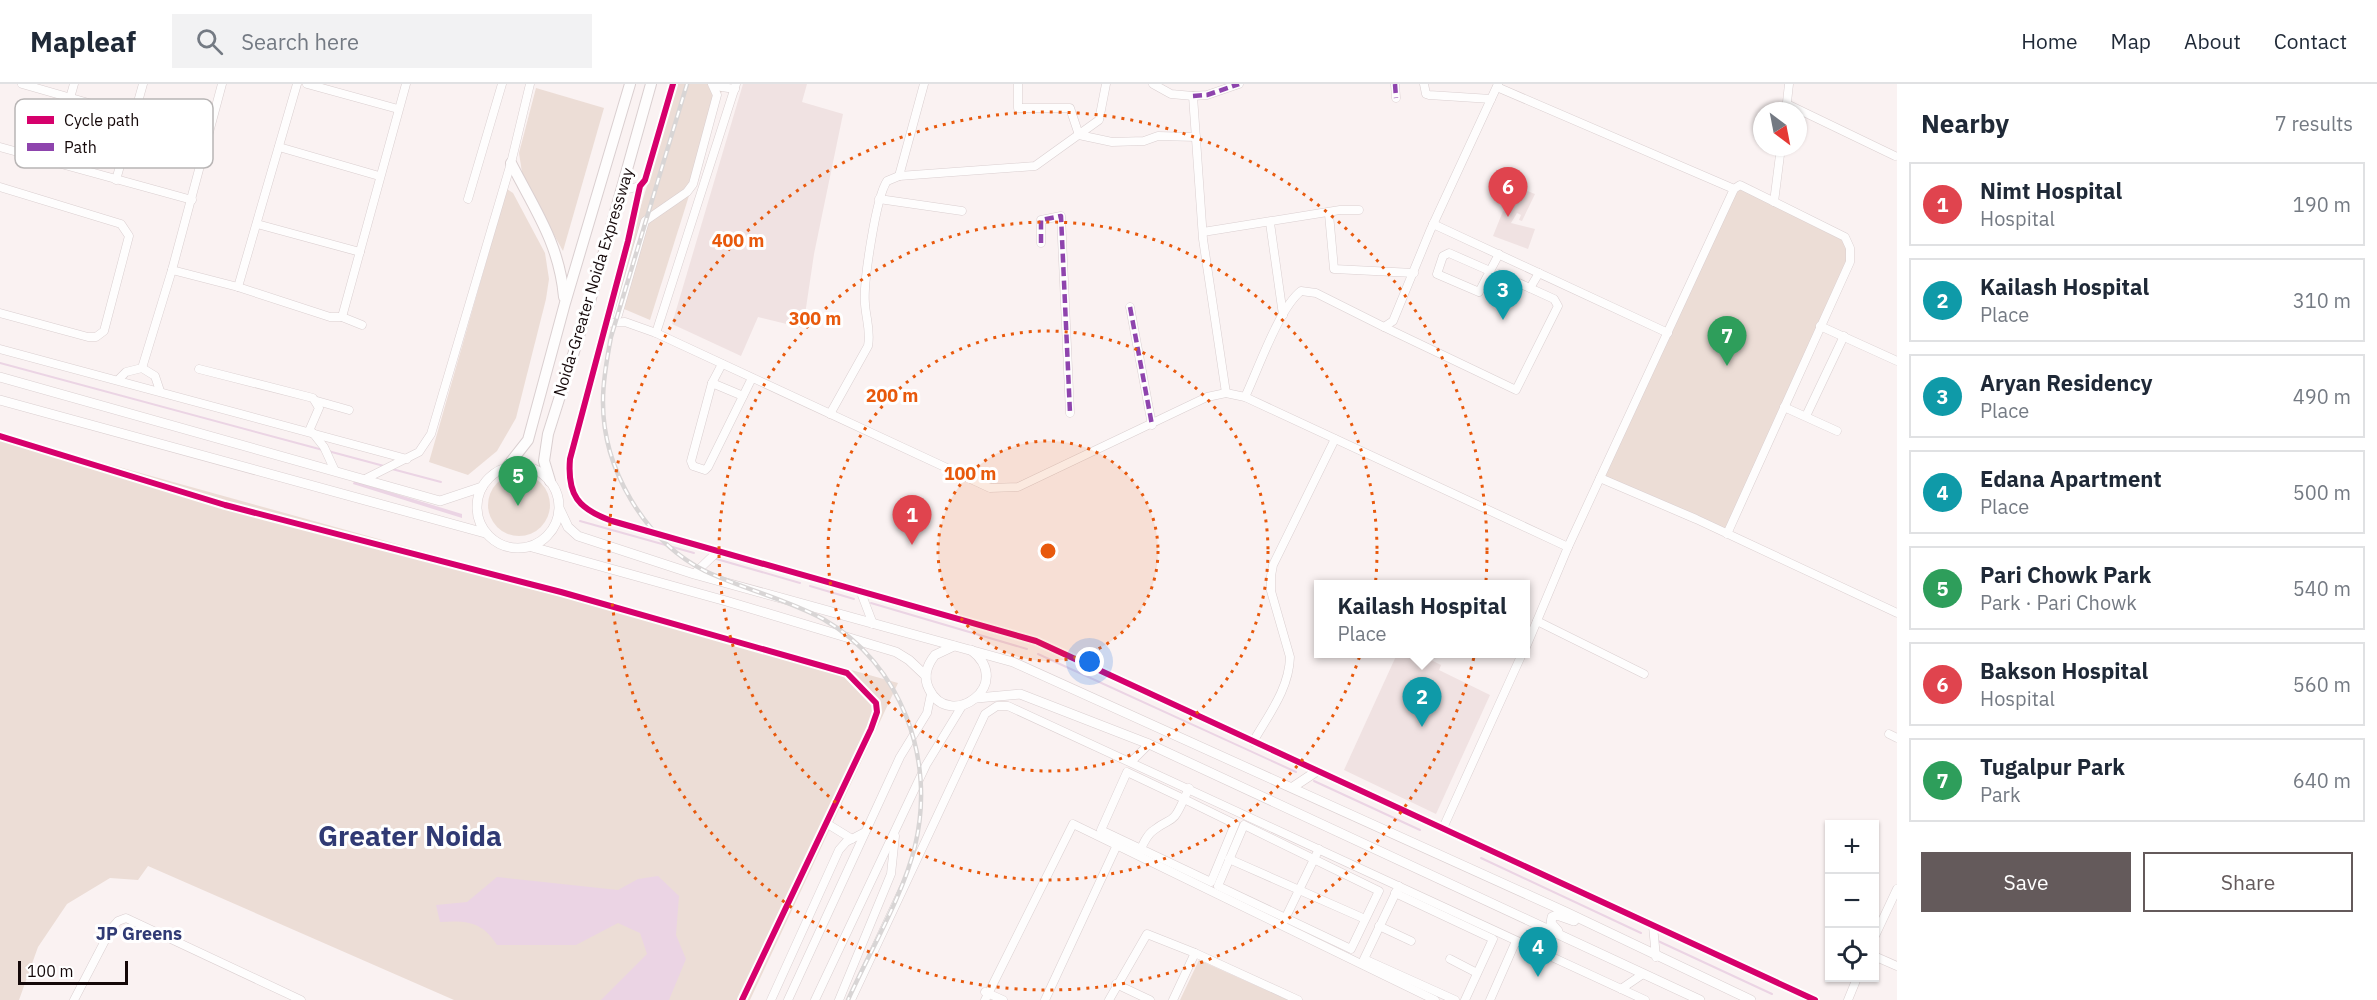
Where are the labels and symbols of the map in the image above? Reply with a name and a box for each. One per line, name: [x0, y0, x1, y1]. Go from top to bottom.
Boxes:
legend: [15, 99, 213, 168]
north arrow: [1753, 102, 1807, 156]
text: Cycle path: [64, 110, 139, 130]
text: Path: [64, 137, 97, 157]
street label: Noida-Greater Noida Expressway: [549, 165, 637, 399]
pin: 6: [1488, 168, 1528, 217]
text: 400 m: [712, 229, 764, 252]
pin: 3: [1484, 270, 1522, 320]
text: 300 m: [789, 307, 841, 330]
pin: 7: [1708, 316, 1746, 366]
text: 200 m: [866, 384, 918, 407]
pin: 5: [498, 456, 538, 506]
text: 100 m: [944, 462, 996, 485]
pin: 1: [892, 496, 932, 545]
centre of rings: [1038, 541, 1058, 561]
your location: [1075, 647, 1104, 676]
pin: 2: [1402, 678, 1442, 727]
district label: Greater Noida: [318, 817, 502, 854]
district label: JP Greens: [96, 922, 182, 945]
pin: 4: [1518, 928, 1558, 977]
scale bar: [18, 958, 128, 986]

